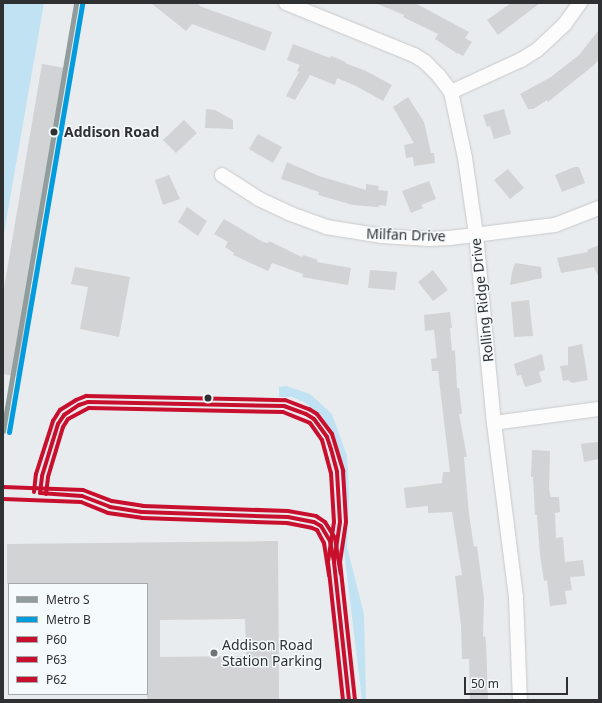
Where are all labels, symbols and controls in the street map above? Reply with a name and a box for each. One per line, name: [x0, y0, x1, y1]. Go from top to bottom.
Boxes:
place label: Addison Road: [64, 124, 159, 140]
marker: Addison Road: [47, 125, 61, 139]
street label: Milfan Drive: [366, 225, 446, 245]
street label: Rolling Ridge Drive: [467, 237, 497, 363]
unlabelled marker: [203, 393, 213, 403]
legend: [8, 583, 148, 695]
text: Metro S: [46, 591, 90, 608]
text: Metro B: [46, 611, 91, 628]
text: P60: [46, 631, 67, 648]
place label: Addison Road Station Parking: [222, 637, 322, 670]
marker: Addison Road Station Parking: [209, 648, 219, 658]
text: P63: [46, 651, 67, 668]
scale bar: [466, 669, 570, 695]
text: P62: [46, 671, 67, 688]
text: 50 m: [471, 675, 499, 692]

